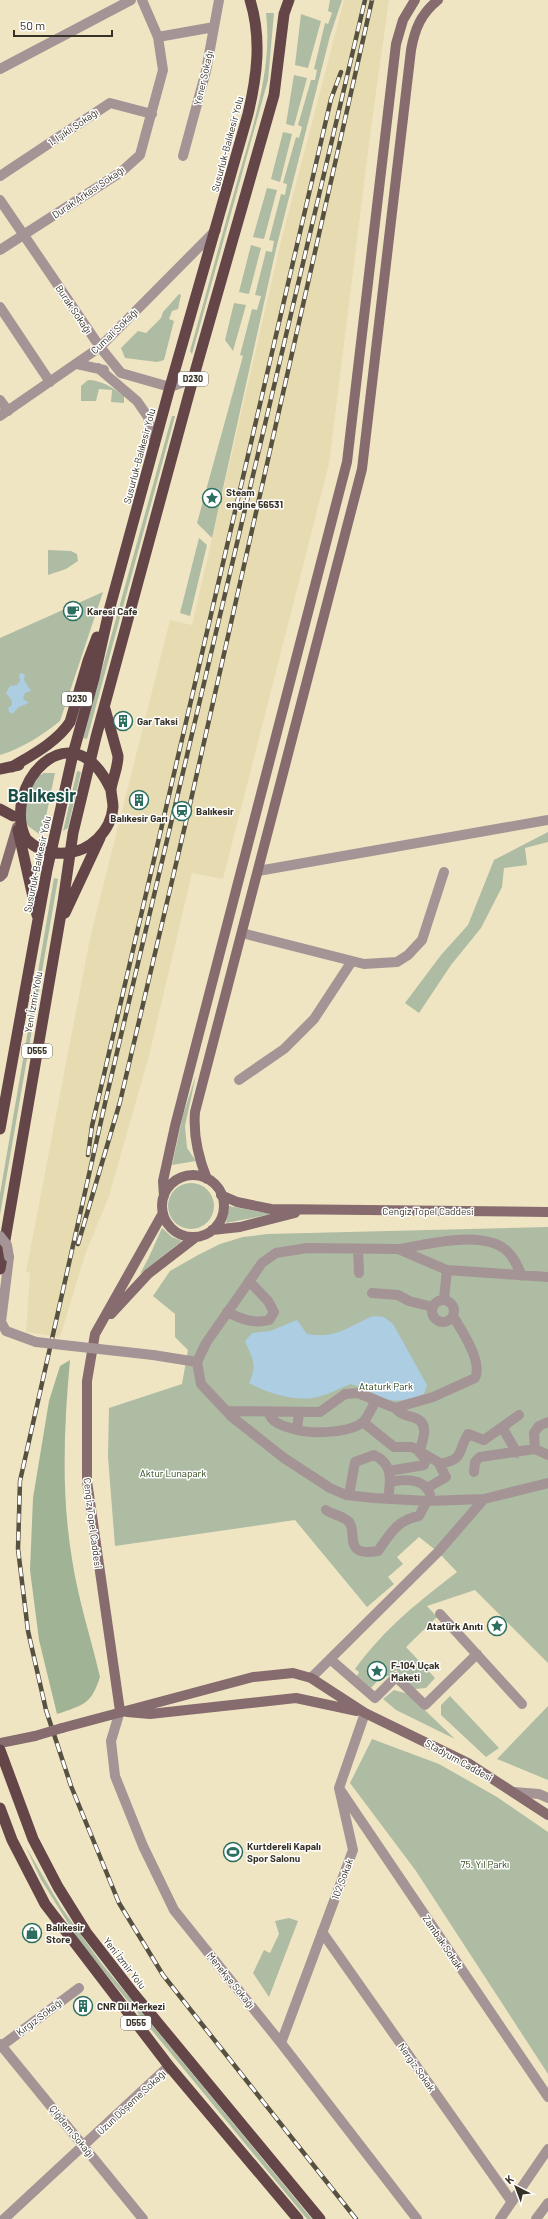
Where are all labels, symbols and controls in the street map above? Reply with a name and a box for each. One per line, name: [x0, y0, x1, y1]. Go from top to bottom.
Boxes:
scale bar: [14, 12, 112, 38]
text: 50 m: [20, 18, 45, 32]
street label: Yener Sokağı: [191, 50, 215, 106]
street label: Susurluk-Balıkesir Yolu: [208, 95, 246, 193]
street label: 1. Işıklı Sokağı: [46, 106, 100, 148]
street label: Durak Arkası Sokağı: [50, 163, 126, 221]
street label: Burak Sokağı: [53, 282, 95, 336]
street label: Cumali Sokağı: [88, 306, 140, 356]
road number: D230: [178, 372, 208, 386]
street label: Susurluk-Balıkesir Yolu: [120, 407, 158, 505]
place label: Steam engine 56531: [226, 486, 283, 510]
place icon: Steam engine 56531: [201, 487, 223, 509]
cafe icon: Karesi Cafe: [62, 600, 84, 622]
place label: Karesi Cafe: [87, 605, 138, 617]
road number: D230: [62, 692, 92, 706]
building icon: Gar Taksi: [112, 710, 134, 732]
place label: Gar Taksi: [137, 715, 178, 727]
district label: Balıkesir: [8, 784, 76, 806]
building icon: Balıkesir Garı: [128, 789, 150, 811]
station icon: Balıkesir: [171, 800, 193, 822]
place label: Balıkesir: [196, 805, 234, 817]
place label: Balıkesir Garı: [110, 812, 168, 824]
street label: Susurluk-Balıkesir Yolu: [21, 815, 53, 913]
street label: Yeni İzmir Yolu: [22, 970, 44, 1034]
road number: D555: [22, 1044, 52, 1058]
street label: Cengiz Topel Caddesi: [382, 1205, 474, 1217]
park label: Ataturk Park: [359, 1380, 413, 1392]
park label: Aktur Lunapark: [140, 1467, 206, 1479]
street label: Cengiz Topel Caddesi: [81, 1477, 105, 1569]
place icon: Atatürk Anıtı: [486, 1615, 508, 1637]
place label: Atatürk Anıtı: [426, 1620, 483, 1632]
place label: F-104 Uçak Maketi: [391, 1659, 440, 1683]
place icon: F-104 Uçak Maketi: [366, 1660, 388, 1682]
street label: Stadyum Caddesi: [423, 1737, 495, 1783]
place label: Kurtdereli Kapalı Spor Salonu: [247, 1840, 321, 1864]
sports icon: Kurtdereli Kapalı Spor Salonu: [222, 1841, 244, 1863]
street label: 102 Sokak: [329, 1857, 355, 1901]
park label: 75. Yıl Parkı: [461, 1858, 509, 1870]
street label: Zambak Sokak: [420, 1913, 466, 1971]
place label: Balıkesir Store: [46, 1921, 84, 1945]
shop icon: Balıkesir Store: [21, 1922, 43, 1944]
street label: Yeni İzmir Yolu: [101, 1935, 149, 1991]
street label: Menekşe Sokağı: [205, 1949, 257, 2011]
building icon: CNR Dil Merkezi: [72, 1995, 94, 2017]
street label: Kırgız Sokağı: [14, 1996, 64, 2038]
place label: CNR Dil Merkezi: [97, 2000, 165, 2012]
road number: D555: [121, 2016, 151, 2030]
street label: Nergiz Sokak: [396, 2041, 438, 2093]
street label: Uzun Döşeme Sokağı: [94, 2067, 168, 2137]
street label: Çiğdem Sokağı: [47, 2102, 97, 2160]
north arrow: [496, 2167, 536, 2207]
text: K: [502, 2172, 516, 2186]

